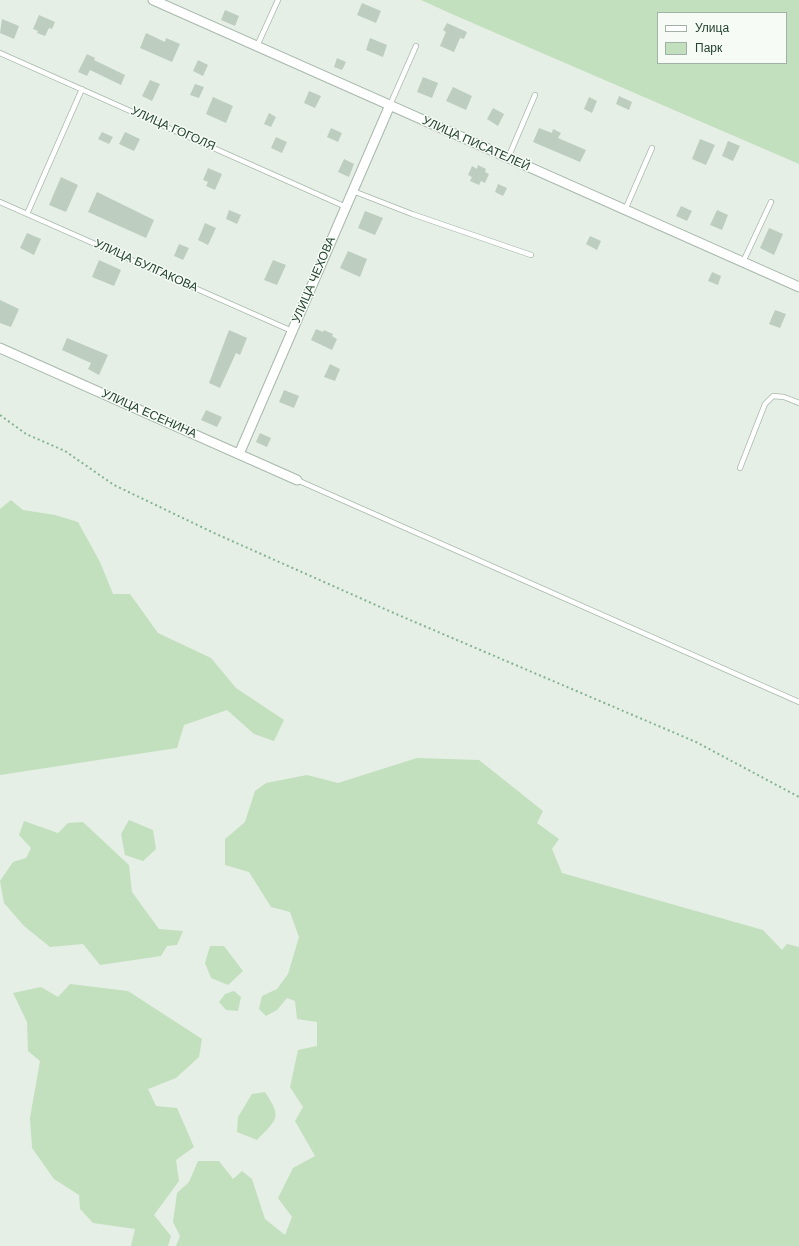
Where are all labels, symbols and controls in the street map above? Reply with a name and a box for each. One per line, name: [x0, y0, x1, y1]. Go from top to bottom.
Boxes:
legend: [657, 12, 787, 64]
text: Улица: [695, 21, 729, 35]
text: Парк: [695, 41, 722, 55]
street label: УЛИЦА ГОГОЛЯ: [129, 104, 217, 154]
street label: УЛИЦА ПИСАТЕЛЕЙ: [420, 114, 532, 174]
street label: УЛИЦА ЧЕХОВА: [289, 235, 339, 325]
street label: УЛИЦА БУЛГАКОВА: [92, 237, 200, 295]
street label: УЛИЦА ЕСЕНИНА: [99, 387, 199, 441]

